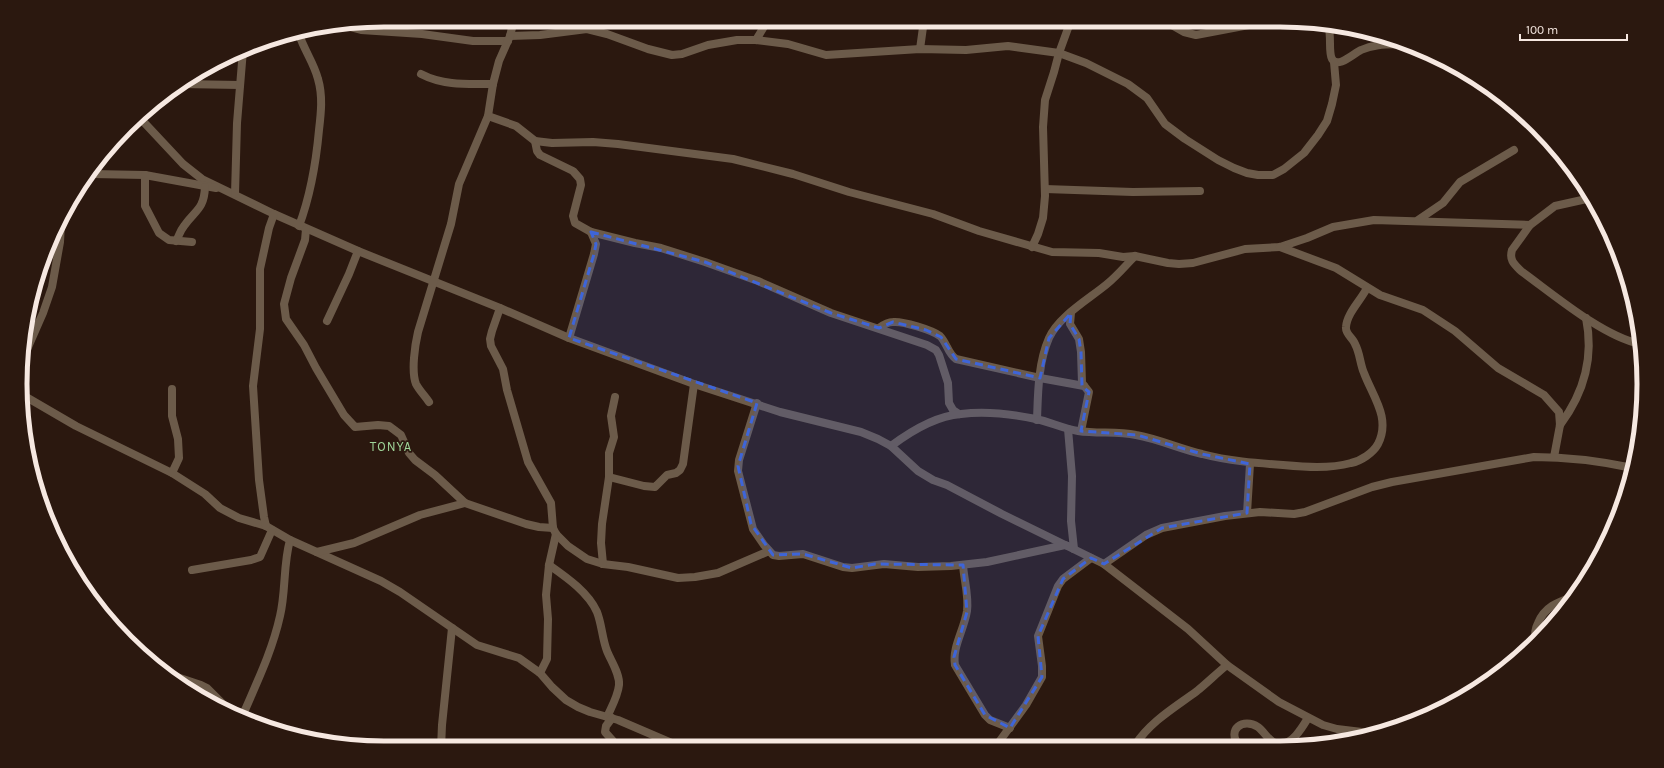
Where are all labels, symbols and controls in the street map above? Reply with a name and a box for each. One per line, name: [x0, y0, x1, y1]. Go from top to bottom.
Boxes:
scale bar: [1520, 16, 1627, 42]
text: 100 m: [1526, 23, 1558, 37]
district label: TONYA: [370, 439, 412, 454]

